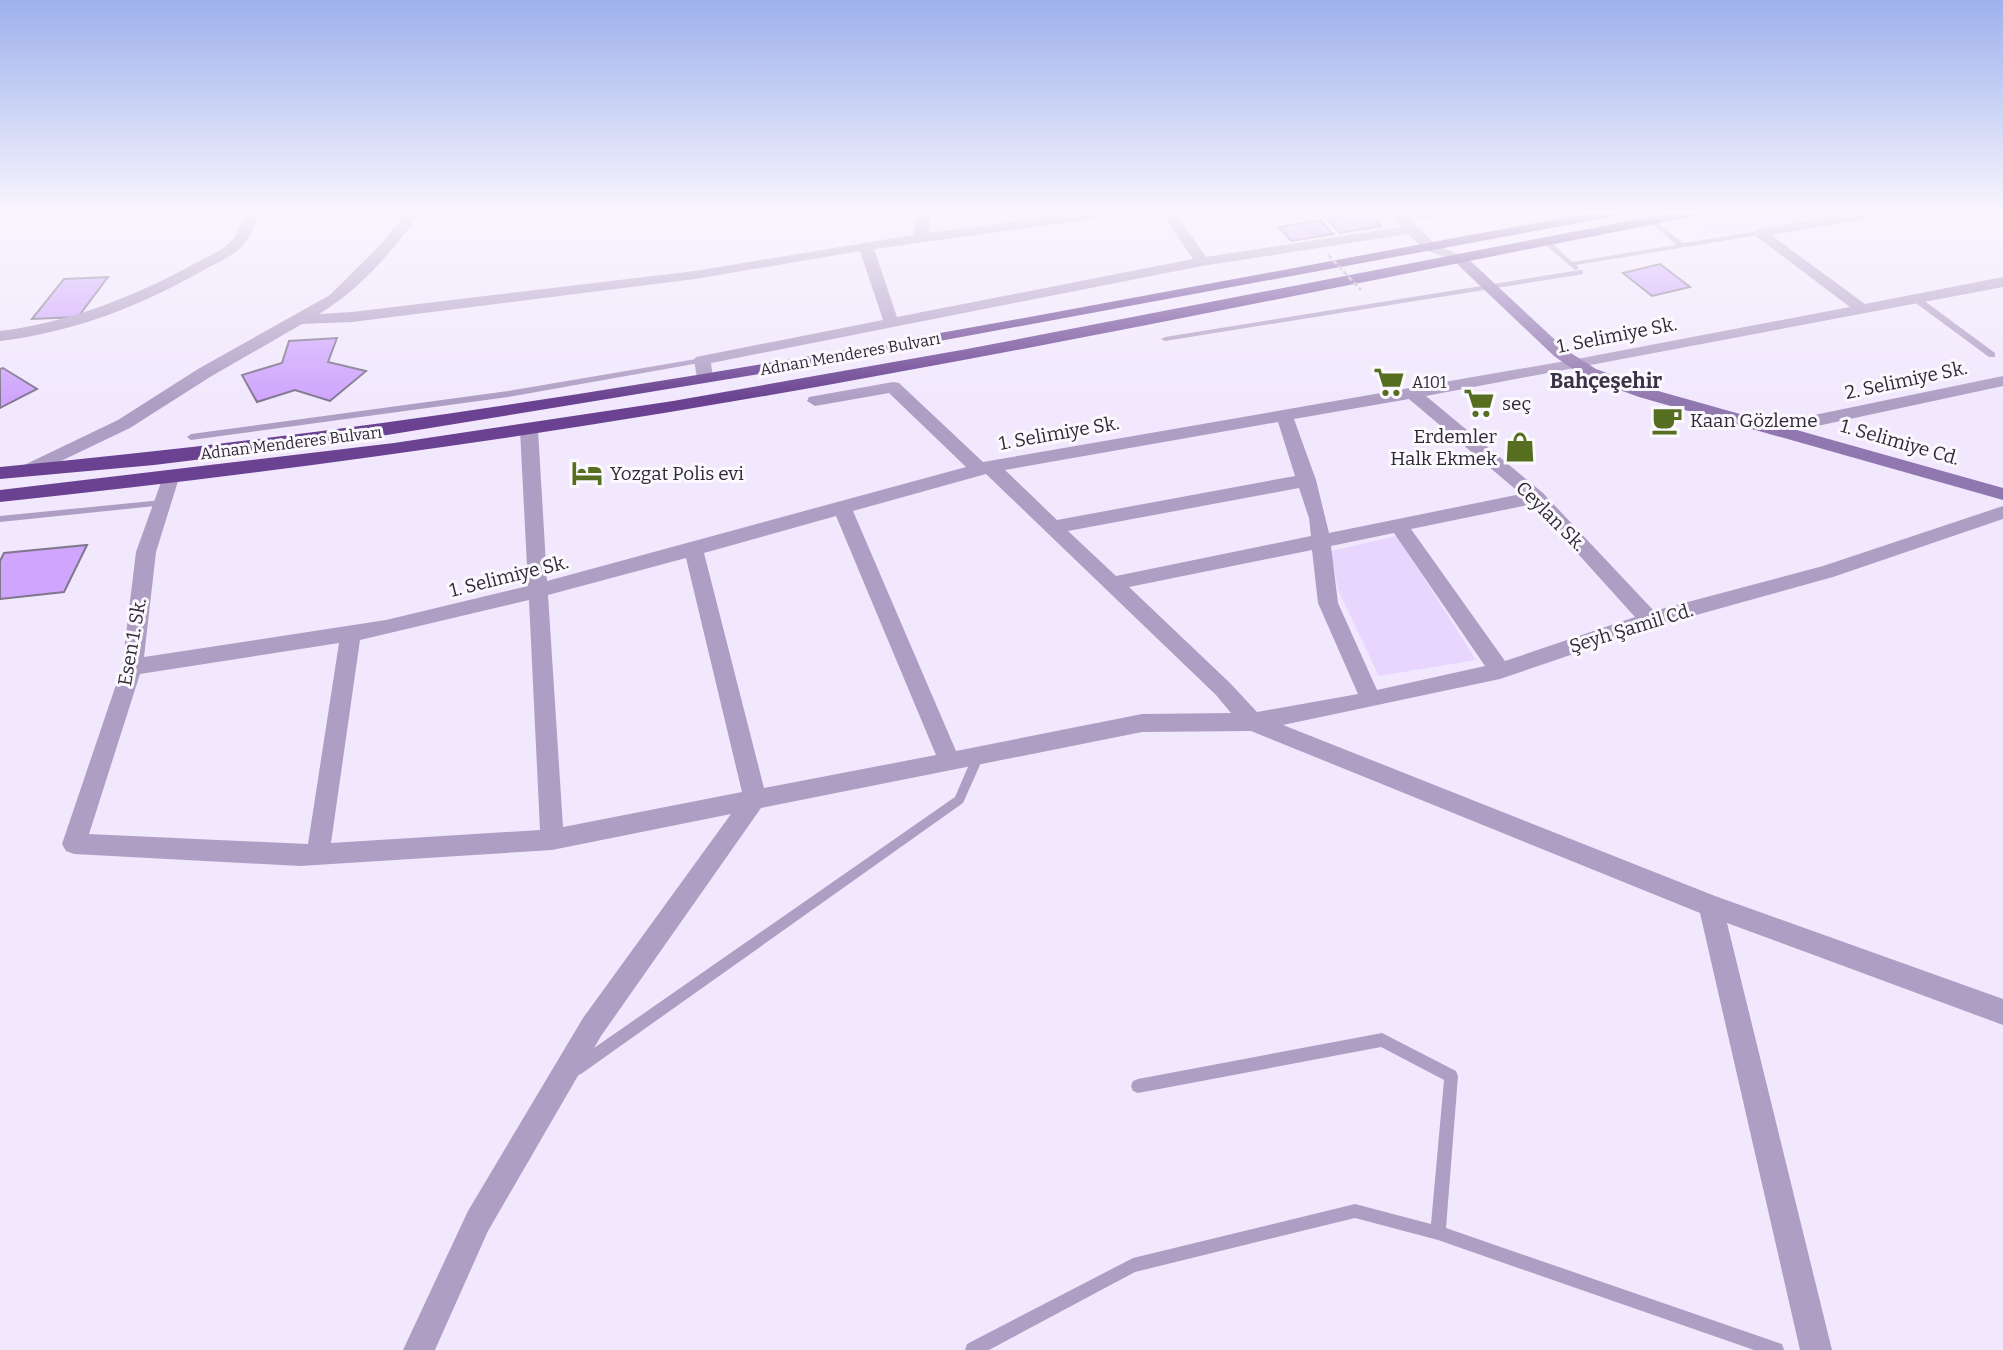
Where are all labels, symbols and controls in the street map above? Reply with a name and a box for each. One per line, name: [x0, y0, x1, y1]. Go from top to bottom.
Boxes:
street label: 1. Selimiye Sk.: [1555, 312, 1679, 358]
street label: Adnan Menderes Bulvarı: [758, 329, 942, 379]
street label: 2. Selimiye Sk.: [1843, 356, 1969, 404]
supermarket icon: A101: [1372, 365, 1406, 399]
district label: Bahçeşehir: [1550, 368, 1662, 394]
place label: A101: [1412, 373, 1447, 392]
supermarket icon: seç: [1462, 386, 1496, 420]
place label: seç: [1502, 392, 1531, 415]
cafe icon: Kaan Gözleme: [1650, 403, 1684, 437]
place label: Kaan Gözleme: [1690, 409, 1818, 432]
street label: 1. Selimiye Sk.: [997, 411, 1121, 455]
street label: 1. Selimiye Cd.: [1838, 414, 1962, 470]
street label: Adnan Menderes Bulvarı: [199, 422, 383, 464]
place label: Erdemler Halk Ekmek: [1390, 425, 1498, 470]
shop icon: Erdemler Halk Ekmek: [1503, 430, 1537, 464]
hotel icon: Yozgat Polis evi: [570, 456, 604, 490]
place label: Yozgat Polis evi: [610, 462, 744, 485]
street label: Ceylan Sk.: [1511, 476, 1591, 556]
street label: 1. Selimiye Sk.: [447, 550, 571, 602]
street label: Esen 1. Sk.: [113, 596, 151, 688]
street label: Şeyh Şamil Cd.: [1566, 598, 1696, 658]

